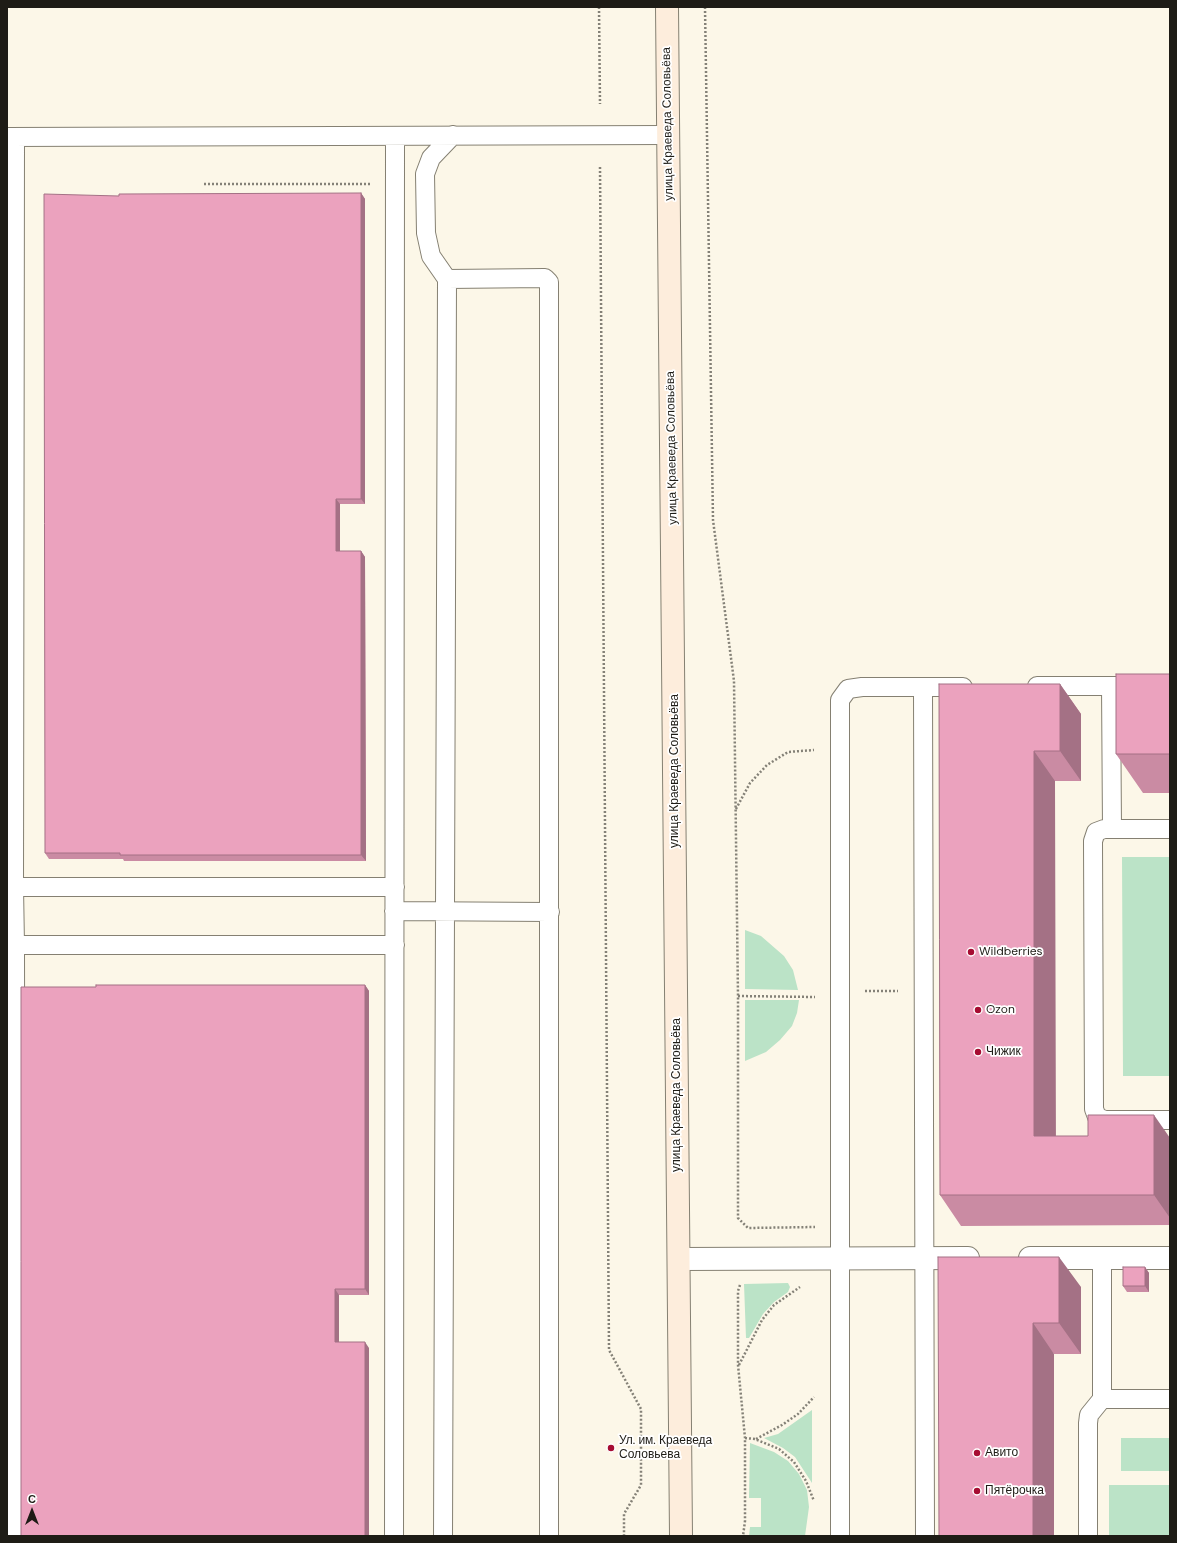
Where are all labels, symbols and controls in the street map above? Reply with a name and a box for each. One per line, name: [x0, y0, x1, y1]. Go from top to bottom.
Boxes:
street label: улица Краеведа Соловьёва: [659, 47, 677, 201]
street label: улица Краеведа Соловьёва: [663, 371, 681, 525]
street label: улица Краеведа Соловьёва: [668, 694, 682, 848]
place label: Wildberries: [979, 945, 1043, 959]
marker: Wildberries: [966, 947, 976, 957]
place label: Ozon: [986, 1003, 1015, 1017]
marker: Ozon: [973, 1005, 983, 1015]
street label: улица Краеведа Соловьёва: [670, 1018, 684, 1172]
place label: Чижик: [986, 1045, 1021, 1059]
marker: Чижик: [973, 1047, 983, 1057]
place label: Ул. им. Краеведа Соловьева: [619, 1434, 712, 1462]
marker: Ул. им. Краеведа Соловьева: [606, 1443, 616, 1453]
place label: Авито: [985, 1446, 1018, 1460]
marker: Авито: [972, 1448, 982, 1458]
place label: Пятёрочка: [985, 1484, 1044, 1498]
marker: Пятёрочка: [972, 1486, 982, 1496]
north arrow: [12, 1491, 52, 1531]
text: С: [28, 1492, 36, 1506]

